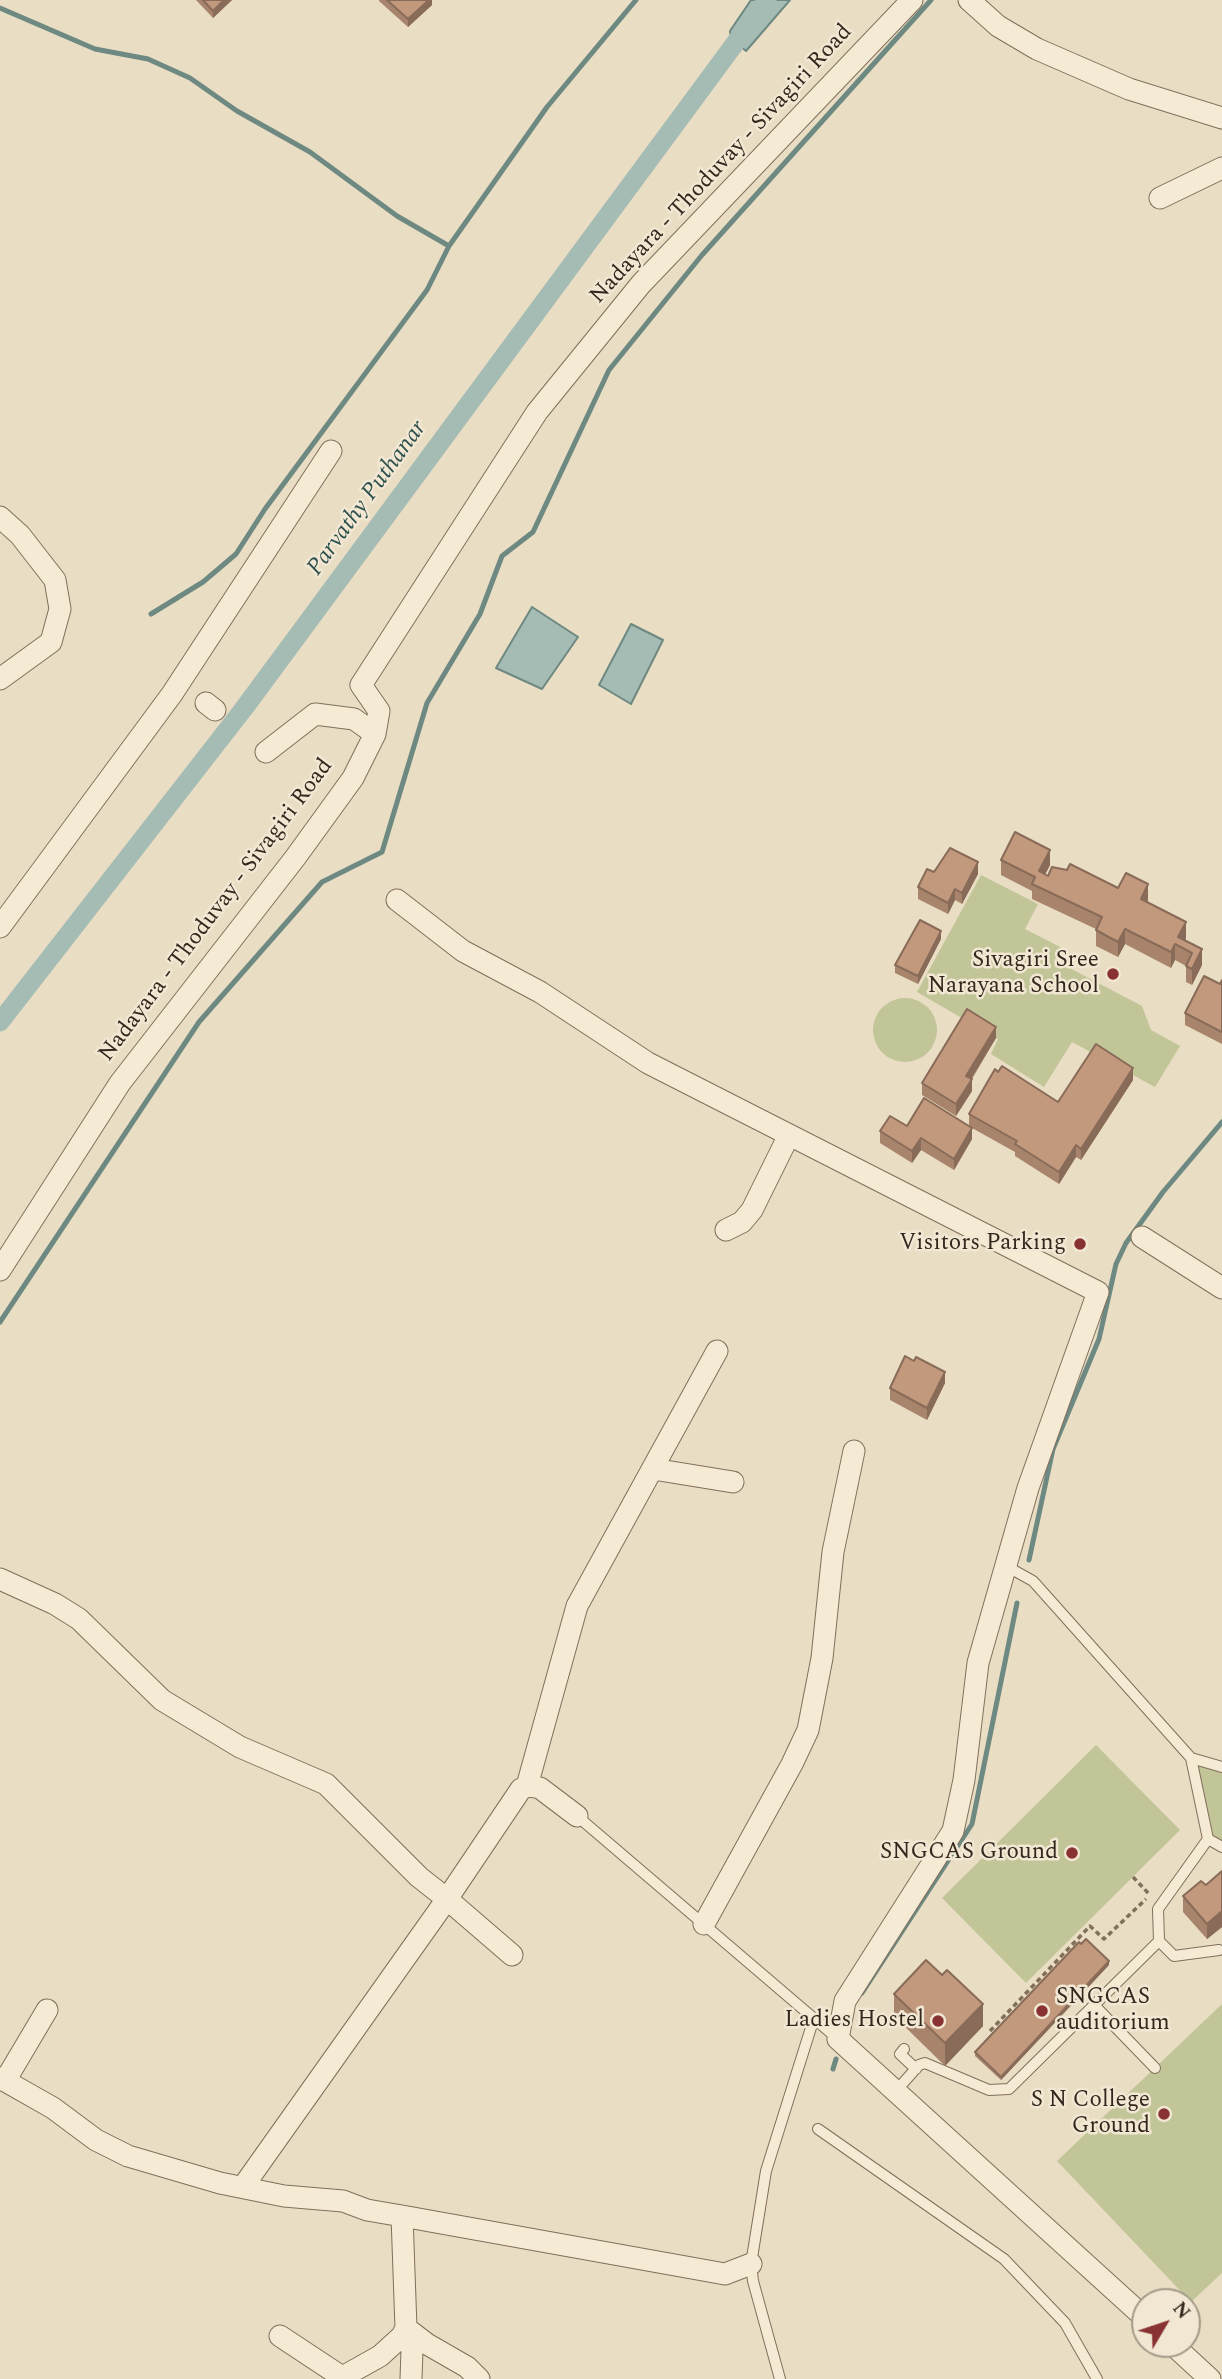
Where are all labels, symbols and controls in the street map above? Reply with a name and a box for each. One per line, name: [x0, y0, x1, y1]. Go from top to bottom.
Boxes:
street label: Nadayara - Thoduvay - Sivagiri Road: [585, 19, 859, 311]
water label: Parvathy Puthanar: [302, 416, 434, 582]
street label: Nadayara - Thoduvay - Sivagiri Road: [94, 754, 340, 1068]
place label: Sivagiri Sree Narayana School: [928, 947, 1099, 1001]
marker: Sivagiri Sree Narayana School: [1105, 966, 1121, 982]
place label: Visitors Parking: [899, 1230, 1066, 1258]
marker: Visitors Parking: [1072, 1236, 1088, 1252]
place label: SNGCAS Ground: [880, 1839, 1058, 1867]
marker: SNGCAS Ground: [1064, 1845, 1080, 1861]
place label: SNGCAS auditorium: [1056, 1984, 1170, 2038]
marker: SNGCAS auditorium: [1034, 2003, 1050, 2019]
place label: Ladies Hostel: [785, 2007, 924, 2035]
marker: Ladies Hostel: [930, 2013, 946, 2029]
place label: S N College Ground: [1031, 2087, 1150, 2141]
marker: S N College Ground: [1156, 2106, 1172, 2122]
north arrow: [1131, 2288, 1201, 2358]
text: N: [1165, 2296, 1197, 2326]

